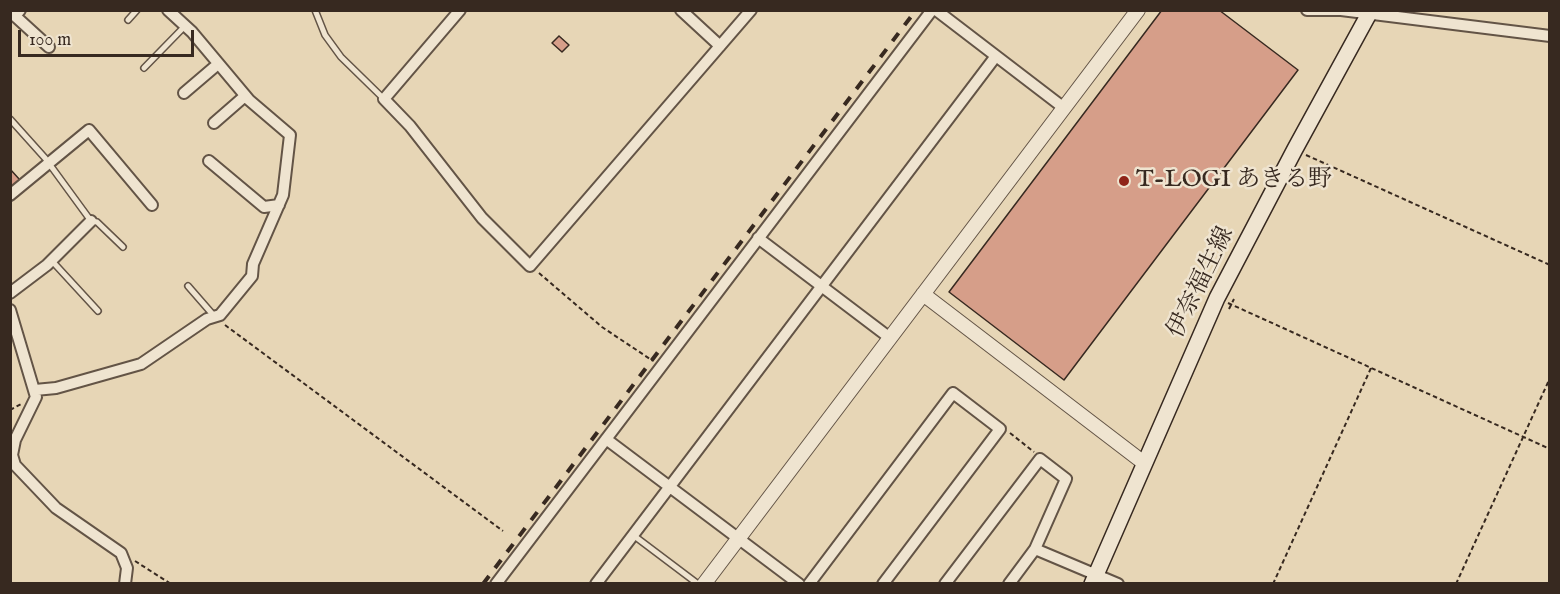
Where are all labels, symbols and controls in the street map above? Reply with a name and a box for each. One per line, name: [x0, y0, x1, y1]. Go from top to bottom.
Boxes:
scale bar: [21, 18, 196, 56]
text: 100 m: [29, 29, 71, 52]
place label: T-LOGI あきる野: [1136, 167, 1332, 195]
marker: T-LOGI あきる野: [1117, 174, 1131, 188]
street label: 伊奈福生線: [1163, 223, 1241, 343]

